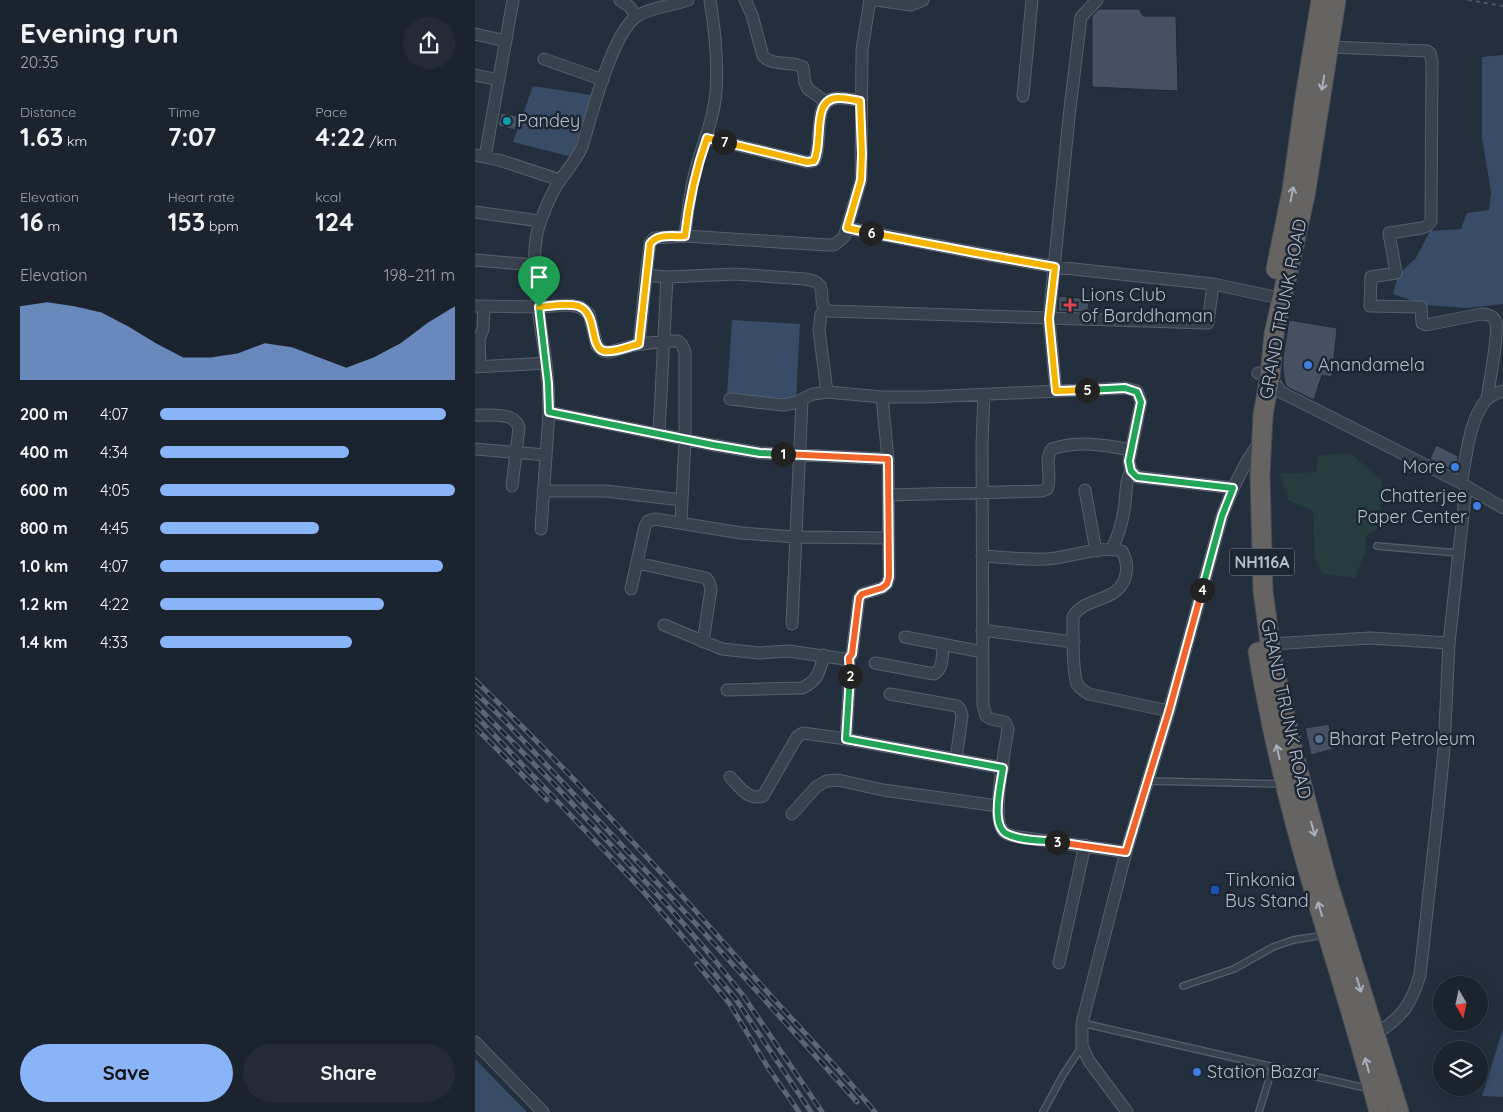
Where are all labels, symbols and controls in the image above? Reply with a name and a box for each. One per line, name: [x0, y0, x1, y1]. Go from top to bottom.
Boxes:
text: Evening run: [20, 15, 179, 50]
button: share: [403, 17, 455, 69]
text: 20:35: [20, 52, 58, 72]
one-way arrow: [1318, 74, 1328, 90]
text: Distance: [20, 103, 76, 121]
text: Time: [168, 103, 200, 121]
text: Pace: [315, 103, 347, 121]
place label: Pandey: [517, 109, 580, 132]
marker: Pandey: [501, 115, 513, 127]
text: 1.63: [20, 121, 63, 152]
text: 7:07: [168, 121, 216, 152]
text: 4:22: [315, 121, 365, 152]
pin: 7: [711, 130, 737, 154]
text: km: [63, 132, 87, 150]
text: /km: [365, 132, 397, 150]
text: 7: [721, 133, 728, 151]
one-way arrow: [1287, 186, 1297, 202]
text: Elevation: [20, 188, 79, 206]
text: Heart rate: [168, 188, 234, 206]
text: kcal: [315, 188, 341, 206]
text: 16: [20, 206, 44, 237]
text: 153: [168, 206, 205, 237]
text: 124: [315, 206, 354, 237]
text: m: [44, 217, 60, 235]
text: bpm: [205, 217, 239, 235]
street label: GRAND TRUNK ROAD: [1254, 217, 1311, 401]
pin: 6: [859, 220, 883, 246]
text: 6: [868, 224, 875, 242]
pin: [518, 256, 560, 307]
icon: arrive: [525, 263, 553, 291]
text: Elevation: [20, 265, 87, 285]
text: 198–211 m: [384, 265, 455, 285]
place label: Lions Club of Barddhaman: [1081, 283, 1213, 327]
marker: Lions Club of Barddhaman: [1063, 298, 1077, 312]
place label: Anandamela: [1318, 353, 1425, 376]
marker: Anandamela: [1302, 359, 1314, 371]
pin: 5: [1075, 378, 1099, 402]
text: 5: [1083, 381, 1092, 399]
text: 200 m: [20, 404, 68, 424]
text: 4:07: [100, 404, 128, 424]
text: 400 m: [20, 442, 68, 462]
text: 4:34: [100, 442, 128, 462]
pin: 1: [771, 442, 795, 466]
text: 1: [781, 445, 786, 463]
place label: More: [1403, 455, 1445, 478]
marker: More: [1449, 461, 1461, 473]
text: 600 m: [20, 480, 68, 500]
text: 4:05: [100, 480, 130, 500]
place label: Chatterjee Paper Center: [1357, 484, 1467, 528]
marker: Chatterjee Paper Center: [1471, 500, 1483, 512]
text: 800 m: [20, 518, 68, 538]
text: 4:45: [100, 518, 129, 538]
road number: NH116A: [1229, 548, 1295, 576]
text: 1.0 km: [20, 556, 68, 576]
text: 4:07: [100, 556, 128, 576]
pin: 4: [1189, 578, 1215, 602]
text: 4: [1198, 581, 1207, 599]
text: 1.2 km: [20, 594, 68, 614]
text: 4:22: [100, 594, 129, 614]
street label: GRAND TRUNK ROAD: [1256, 617, 1317, 801]
text: 1.4 km: [20, 632, 67, 652]
text: 4:33: [100, 632, 128, 652]
pin: 2: [837, 664, 863, 688]
text: 2: [847, 667, 854, 685]
place label: Bharat Petroleum: [1329, 727, 1475, 750]
marker: Bharat Petroleum: [1313, 733, 1325, 745]
one-way arrow: [1273, 745, 1282, 761]
one-way arrow: [1309, 820, 1318, 836]
pin: 3: [1045, 830, 1069, 854]
text: 3: [1054, 833, 1061, 851]
place label: Tinkonia Bus Stand: [1225, 868, 1309, 912]
marker: Tinkonia Bus Stand: [1209, 884, 1221, 896]
one-way arrow: [1314, 902, 1324, 918]
one-way arrow: [1355, 976, 1365, 992]
north arrow: [1433, 976, 1487, 1031]
map controls: [1433, 976, 1488, 1096]
button: layers: [1433, 1041, 1488, 1096]
button: Save: [20, 1044, 233, 1102]
button: Share: [243, 1044, 455, 1102]
one-way arrow: [1362, 1057, 1371, 1073]
place label: Station Bazar: [1207, 1060, 1319, 1083]
marker: Station Bazar: [1191, 1066, 1203, 1078]

